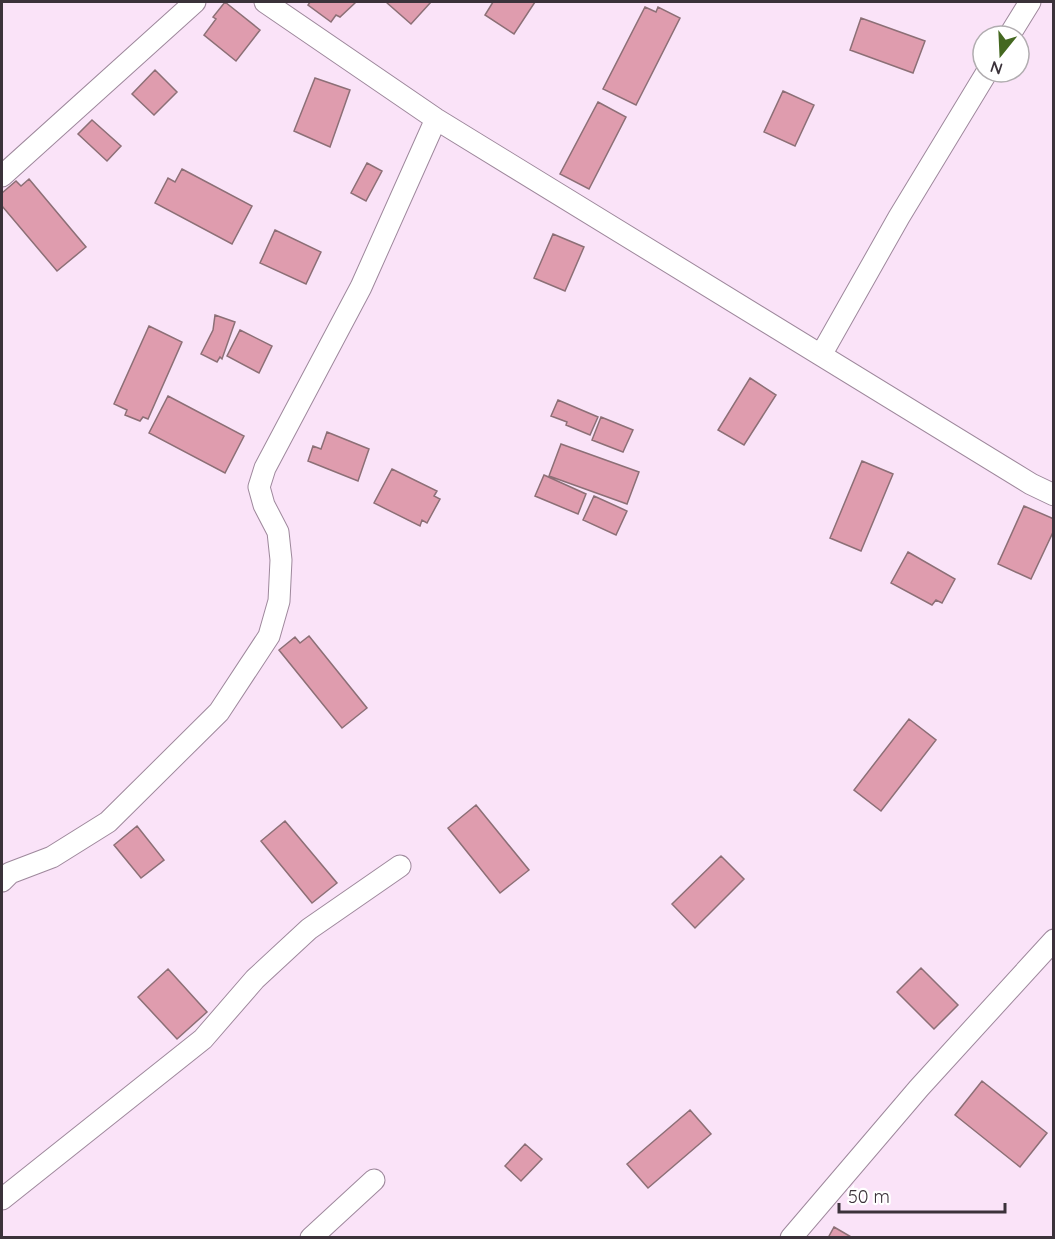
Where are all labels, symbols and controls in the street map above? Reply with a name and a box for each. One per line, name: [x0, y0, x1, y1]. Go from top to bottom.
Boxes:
north arrow: [971, 24, 1031, 84]
text: N: [988, 57, 1005, 80]
scale bar: [839, 1176, 1006, 1214]
text: 50 m: [848, 1185, 890, 1208]

